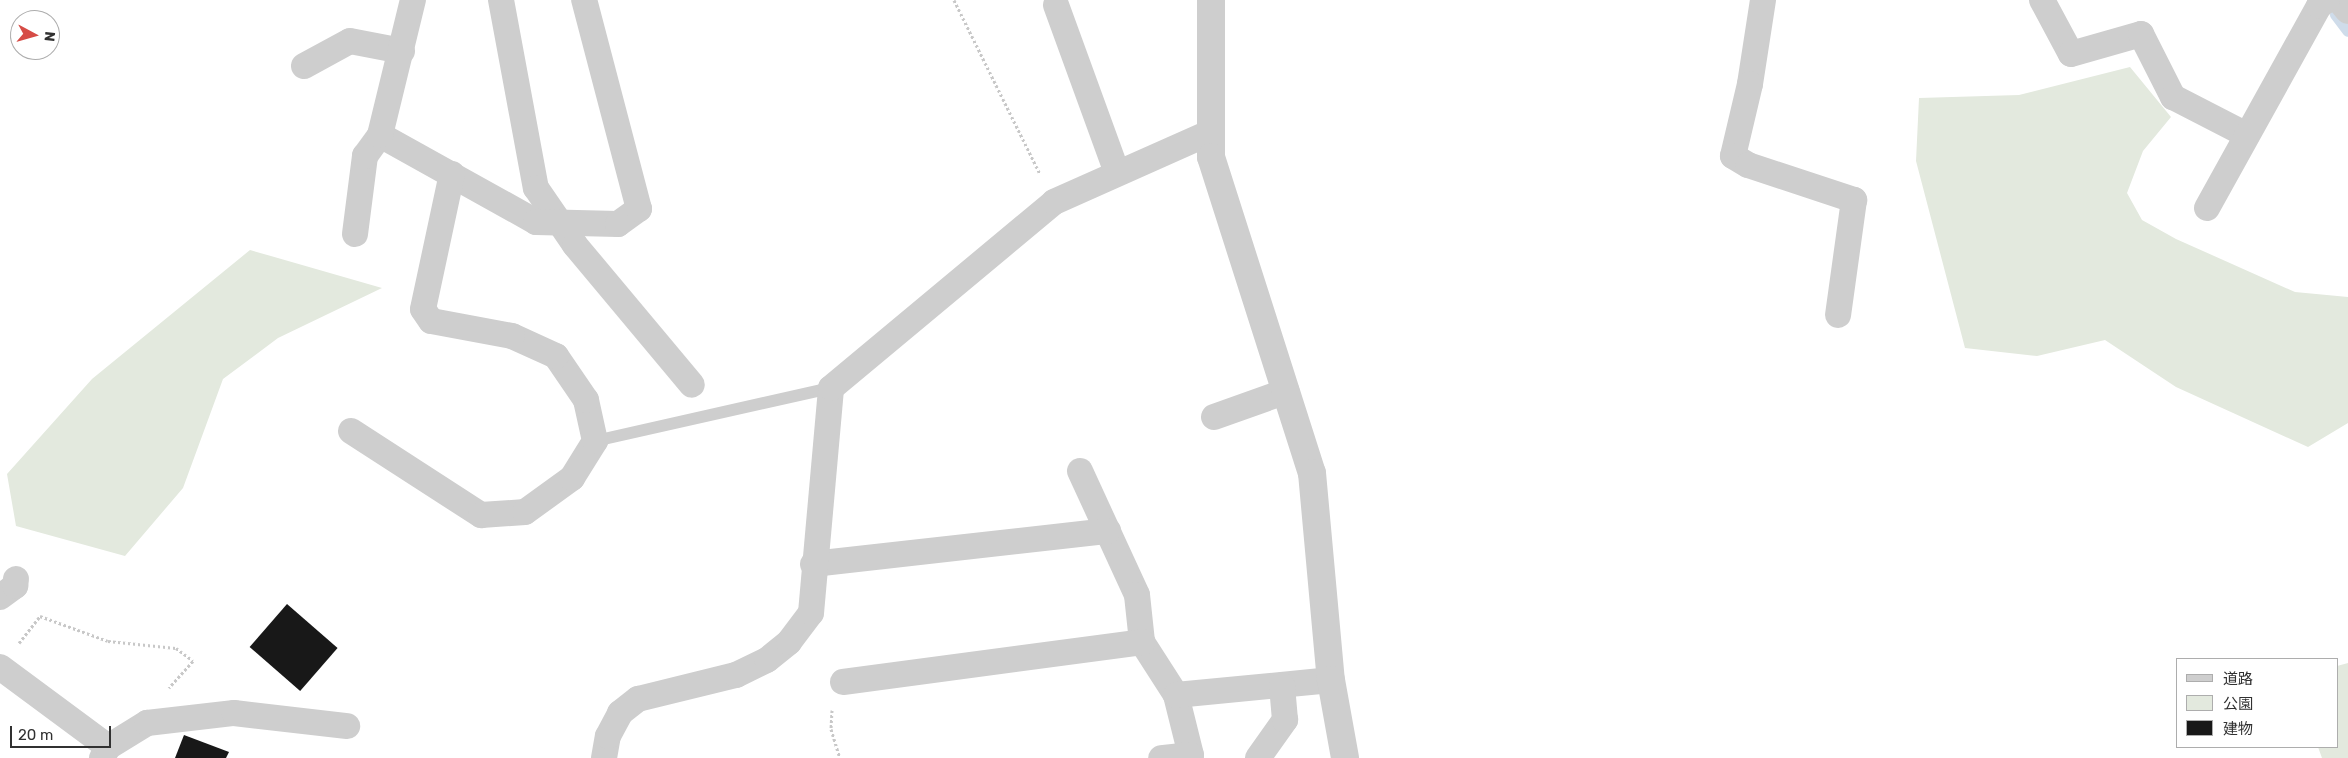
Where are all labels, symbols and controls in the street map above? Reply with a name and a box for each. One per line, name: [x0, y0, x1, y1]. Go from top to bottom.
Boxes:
north arrow: [10, 10, 60, 60]
text: N: [40, 31, 58, 42]
legend: [2176, 658, 2338, 748]
text: 道路: [2223, 670, 2253, 688]
text: 公園: [2223, 695, 2253, 713]
scale bar: [12, 716, 114, 748]
text: 建物: [2223, 720, 2253, 738]
text: 20 m: [18, 726, 53, 744]

